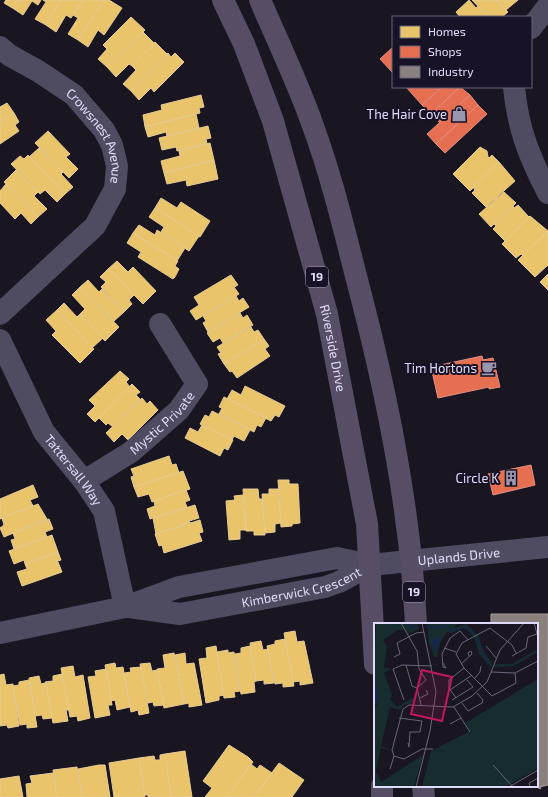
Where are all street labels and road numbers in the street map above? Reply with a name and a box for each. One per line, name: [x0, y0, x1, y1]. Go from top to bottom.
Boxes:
street label: Crowsnest Avenue: [64, 84, 126, 184]
road number: 19: [306, 267, 328, 287]
street label: Riverside Drive: [317, 303, 350, 393]
street label: Mystic Private: [126, 388, 198, 458]
street label: Tattersall Way: [41, 431, 106, 509]
street label: Uplands Drive: [417, 544, 501, 568]
street label: Kimberwick Crescent: [240, 563, 364, 610]
road number: 19: [403, 582, 425, 602]

